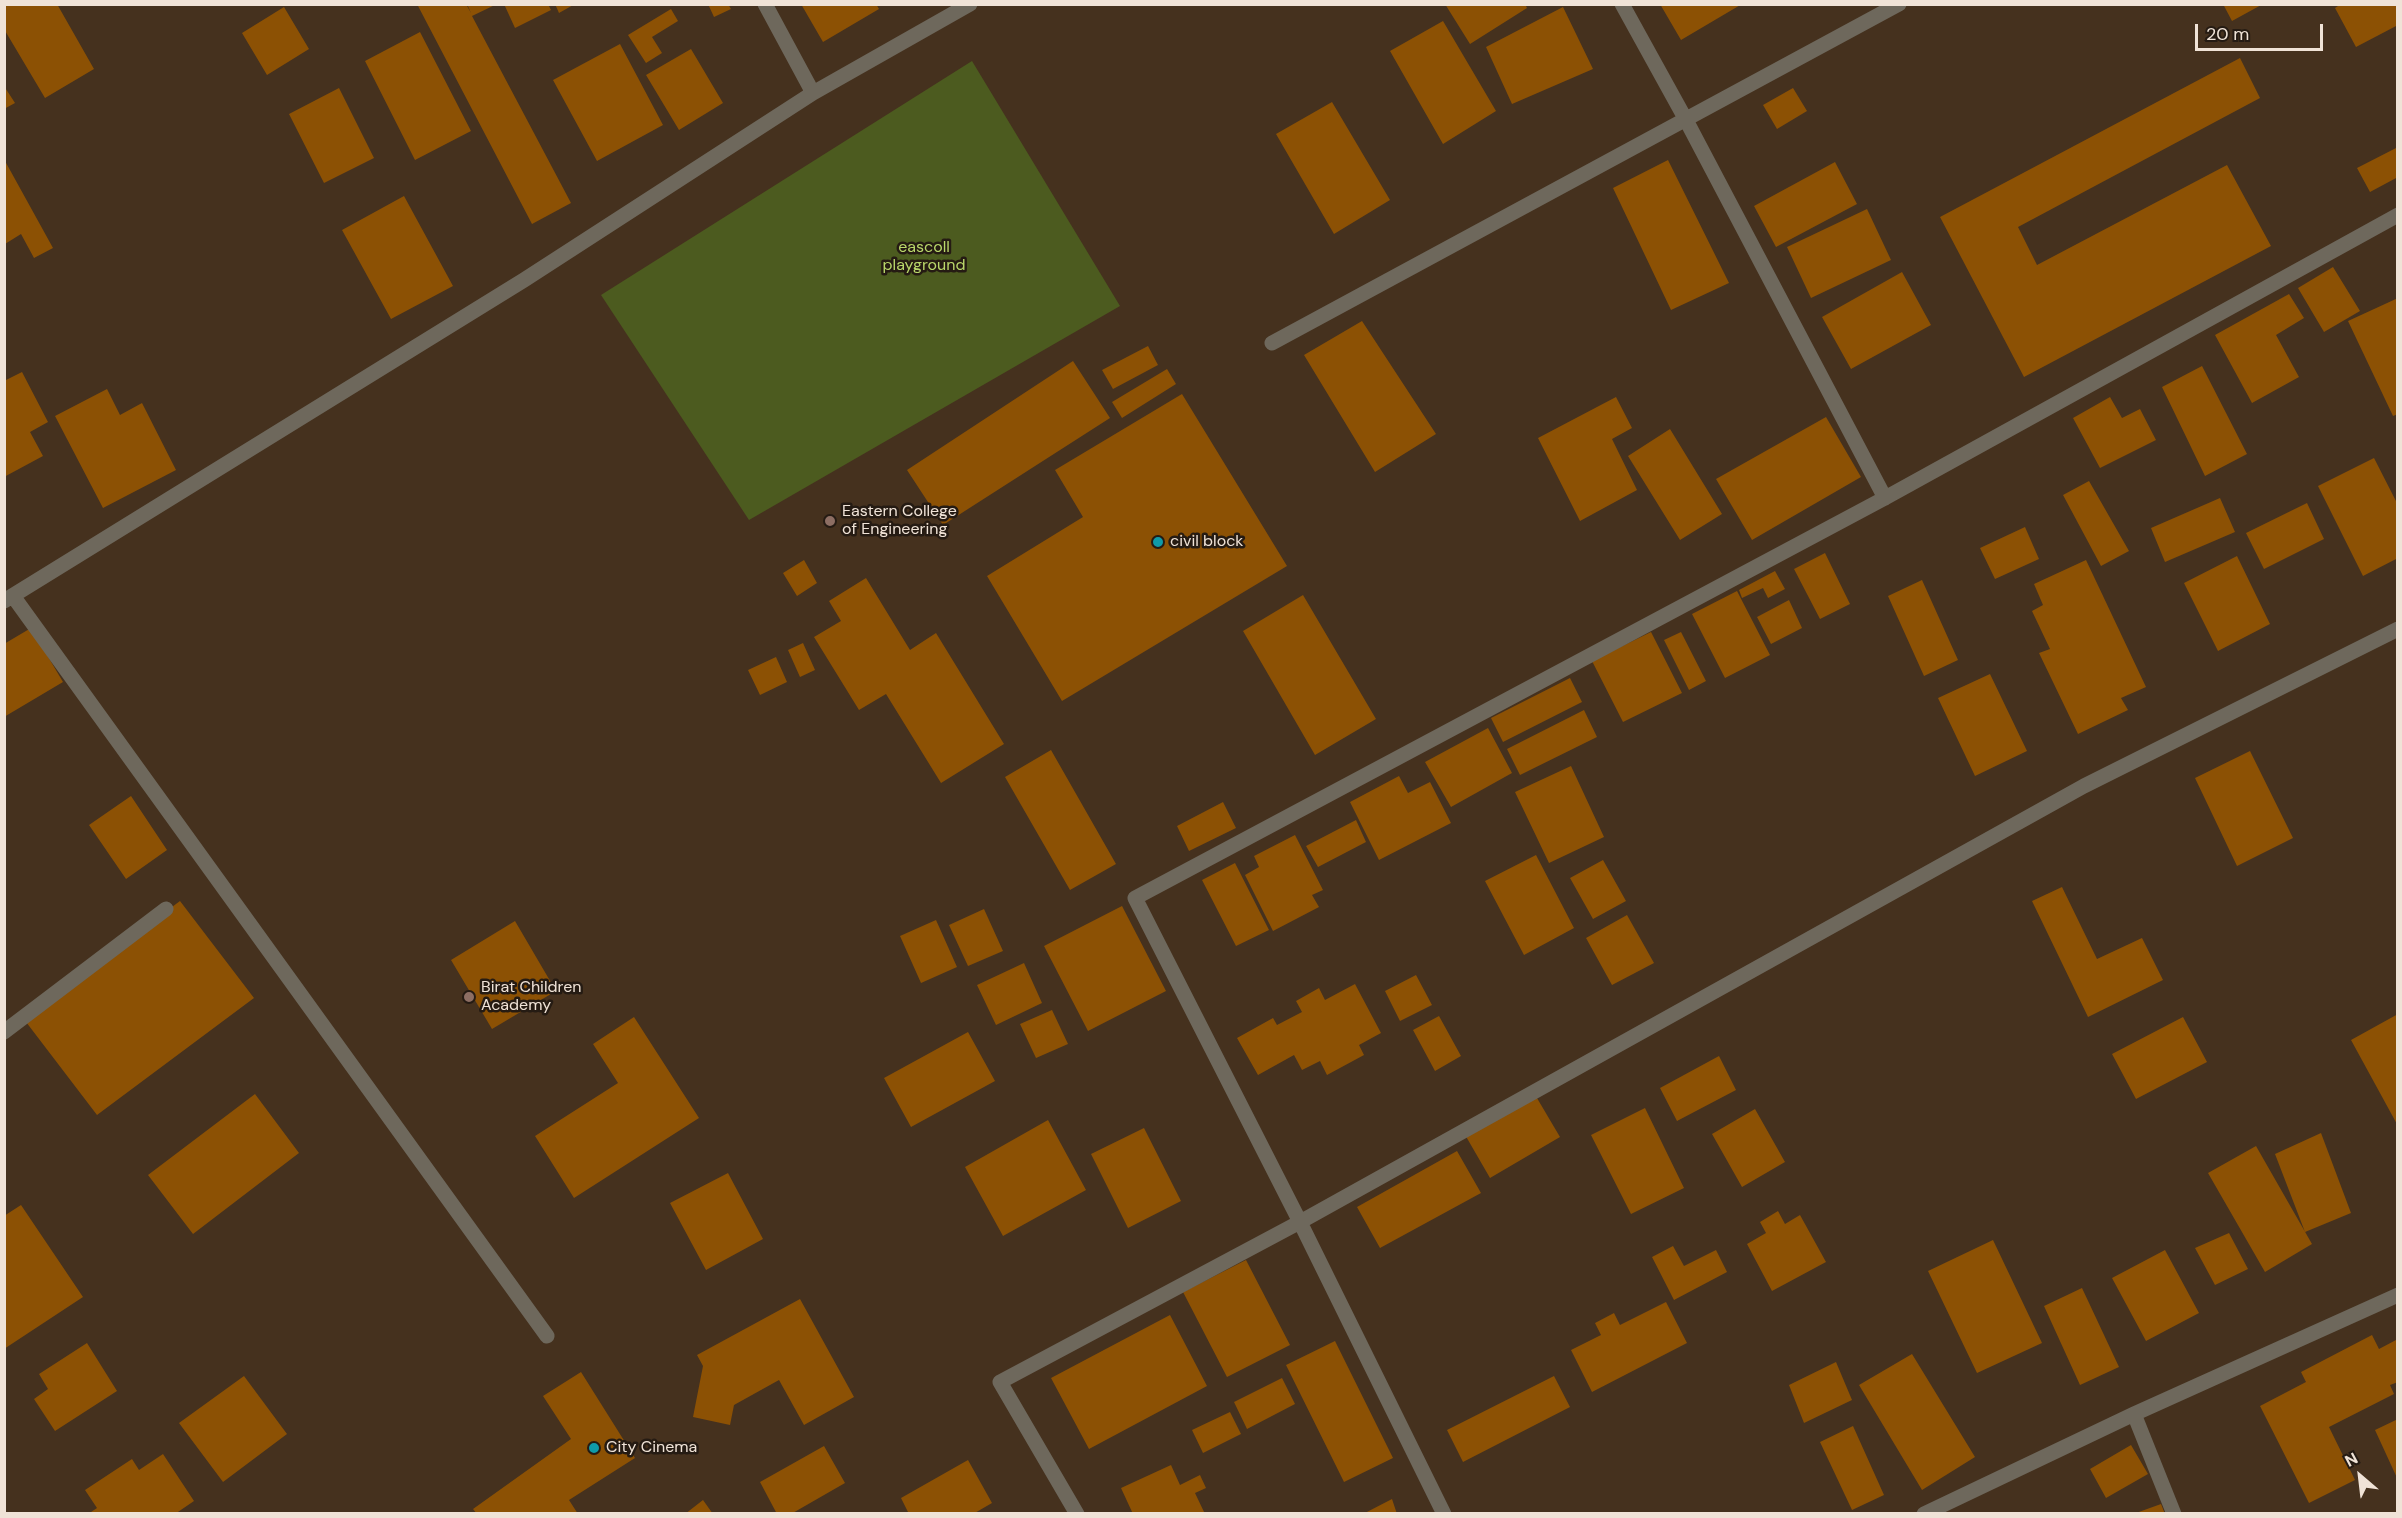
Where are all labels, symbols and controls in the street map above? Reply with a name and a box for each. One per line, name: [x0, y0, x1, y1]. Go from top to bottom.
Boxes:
scale bar: [2198, 12, 2326, 50]
text: 20 m: [2206, 22, 2249, 46]
park label: eascoll playground: [883, 238, 965, 276]
place label: Eastern College of Engineering: [842, 502, 957, 540]
marker: Eastern College of Engineering: [823, 514, 837, 528]
place label: civil block: [1170, 532, 1243, 552]
marker: civil block: [1151, 535, 1165, 549]
place label: Birat Children Academy: [481, 978, 581, 1016]
marker: Birat Children Academy: [462, 990, 476, 1004]
place label: City Cinema: [606, 1438, 697, 1458]
marker: City Cinema: [587, 1441, 601, 1455]
north arrow: [2330, 1446, 2390, 1506]
text: N: [2341, 1448, 2361, 1472]

